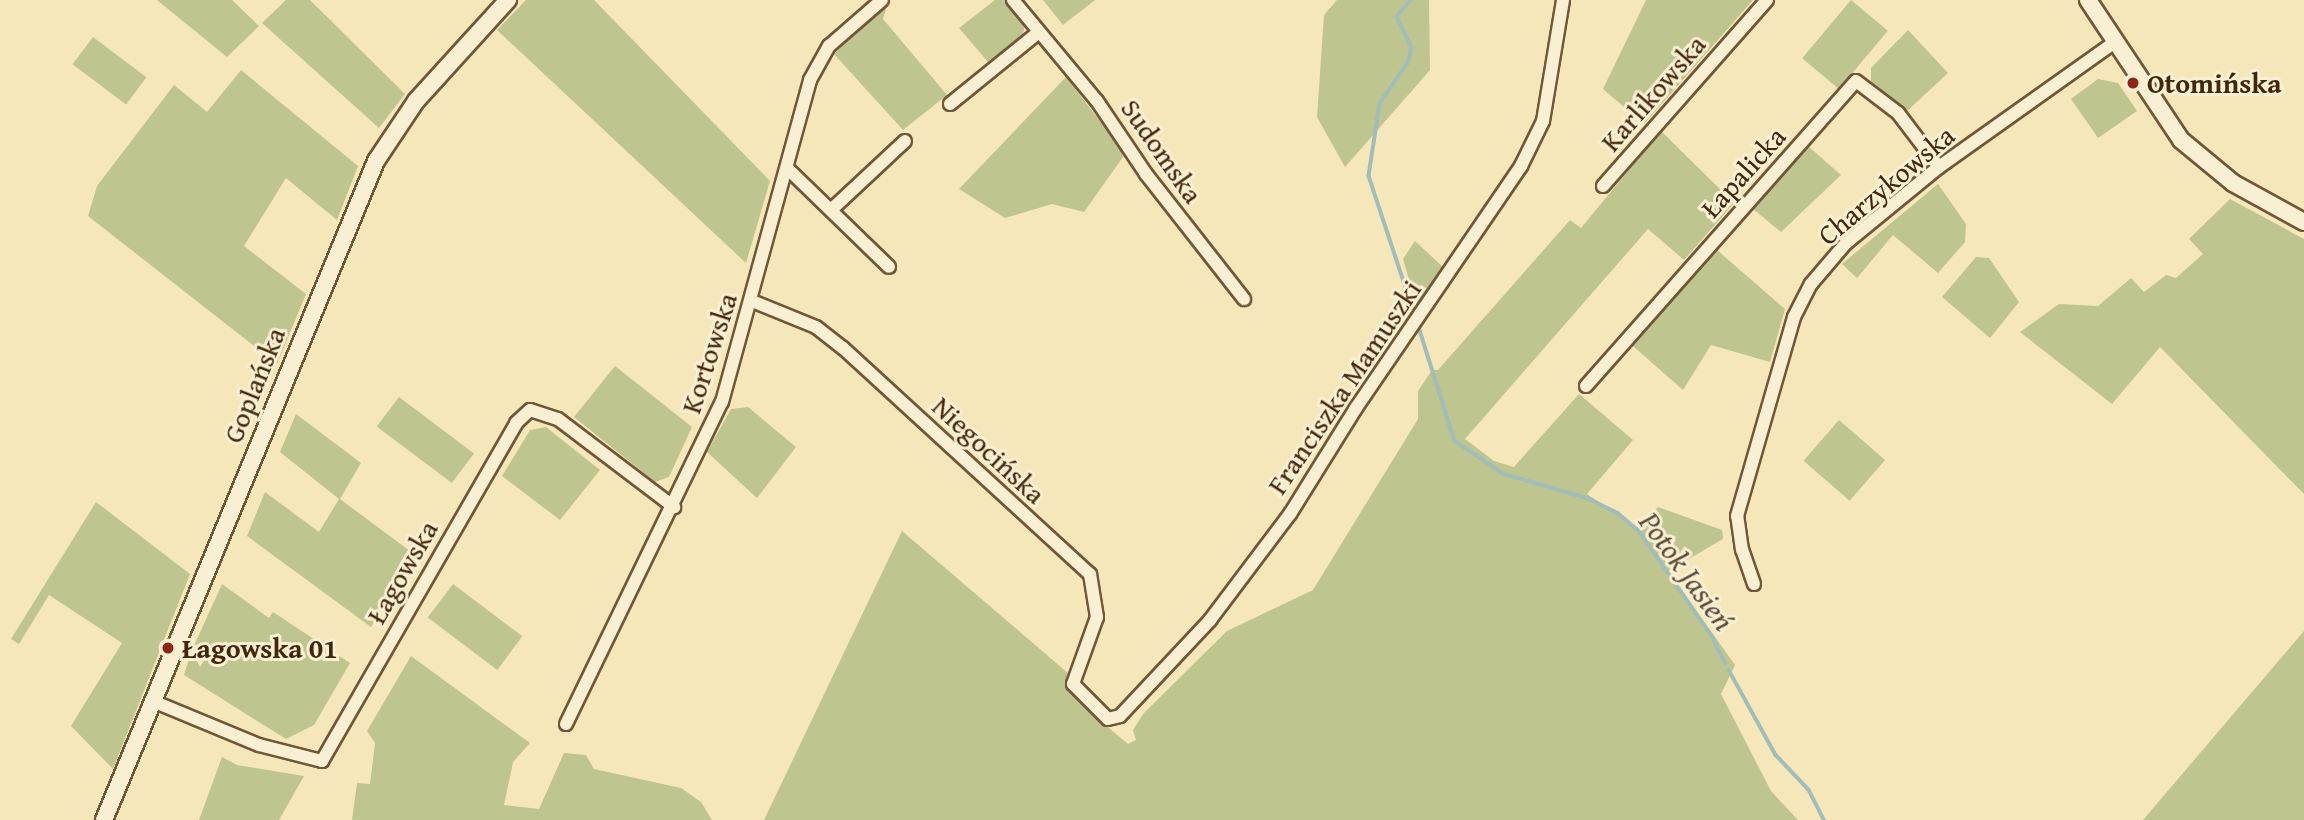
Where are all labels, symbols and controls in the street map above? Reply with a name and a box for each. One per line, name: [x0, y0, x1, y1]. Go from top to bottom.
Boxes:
street label: Karlikowska: [1593, 28, 1713, 158]
place label: Otomińska: [2147, 66, 2282, 100]
marker: Otomińska: [2125, 75, 2141, 91]
street label: Sudomska: [1114, 92, 1210, 210]
street label: Charzykowska: [1811, 118, 1961, 252]
street label: Łapalicka: [1694, 120, 1792, 224]
street label: Franciszka Mamuszki: [1260, 274, 1428, 500]
street label: Kortowska: [674, 289, 744, 417]
street label: Goplańska: [216, 322, 292, 448]
street label: Niegocińska: [926, 389, 1052, 511]
water label: Potok Jasień: [1632, 505, 1742, 637]
street label: Łagowska: [359, 515, 445, 629]
place label: Łagowska 01: [182, 631, 338, 665]
marker: Łagowska 01: [160, 640, 176, 656]

